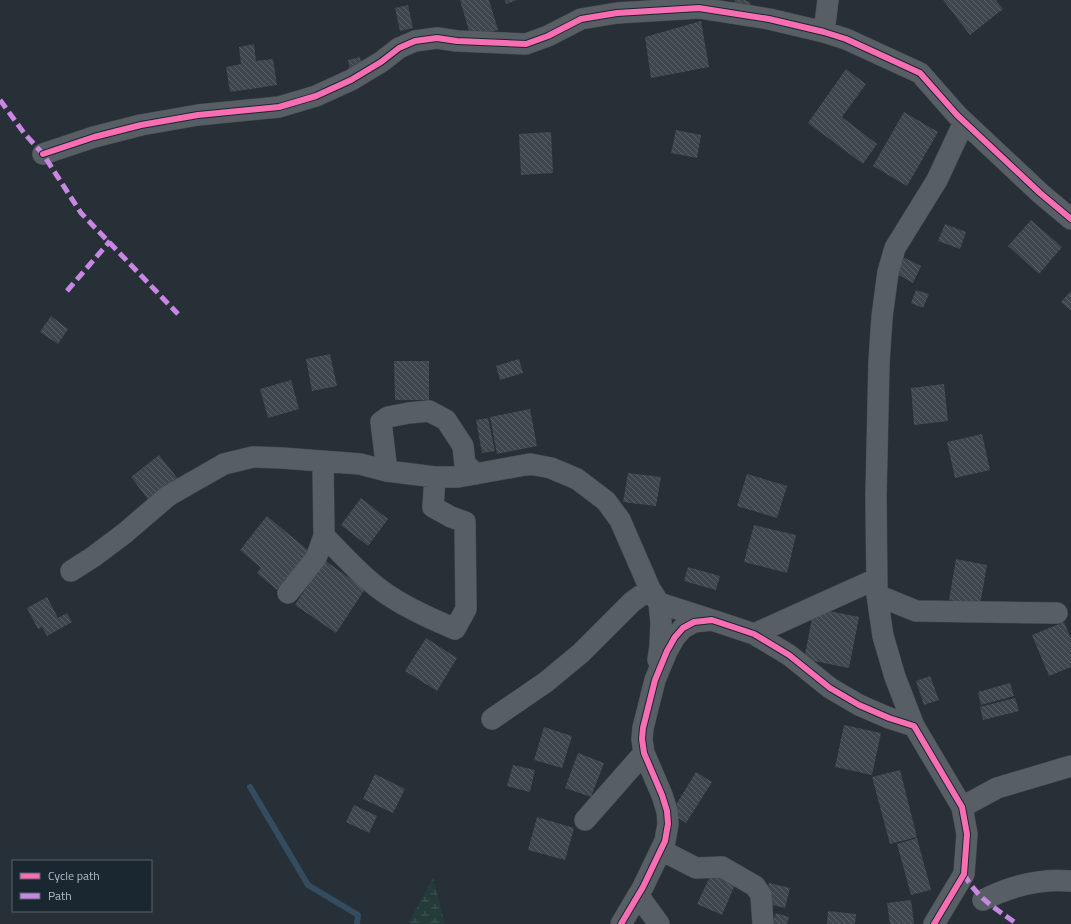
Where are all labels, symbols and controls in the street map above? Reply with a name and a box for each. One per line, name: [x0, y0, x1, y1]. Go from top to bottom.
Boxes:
legend: [12, 860, 152, 912]
text: Cycle path: [48, 866, 100, 885]
text: Path: [48, 886, 72, 905]

